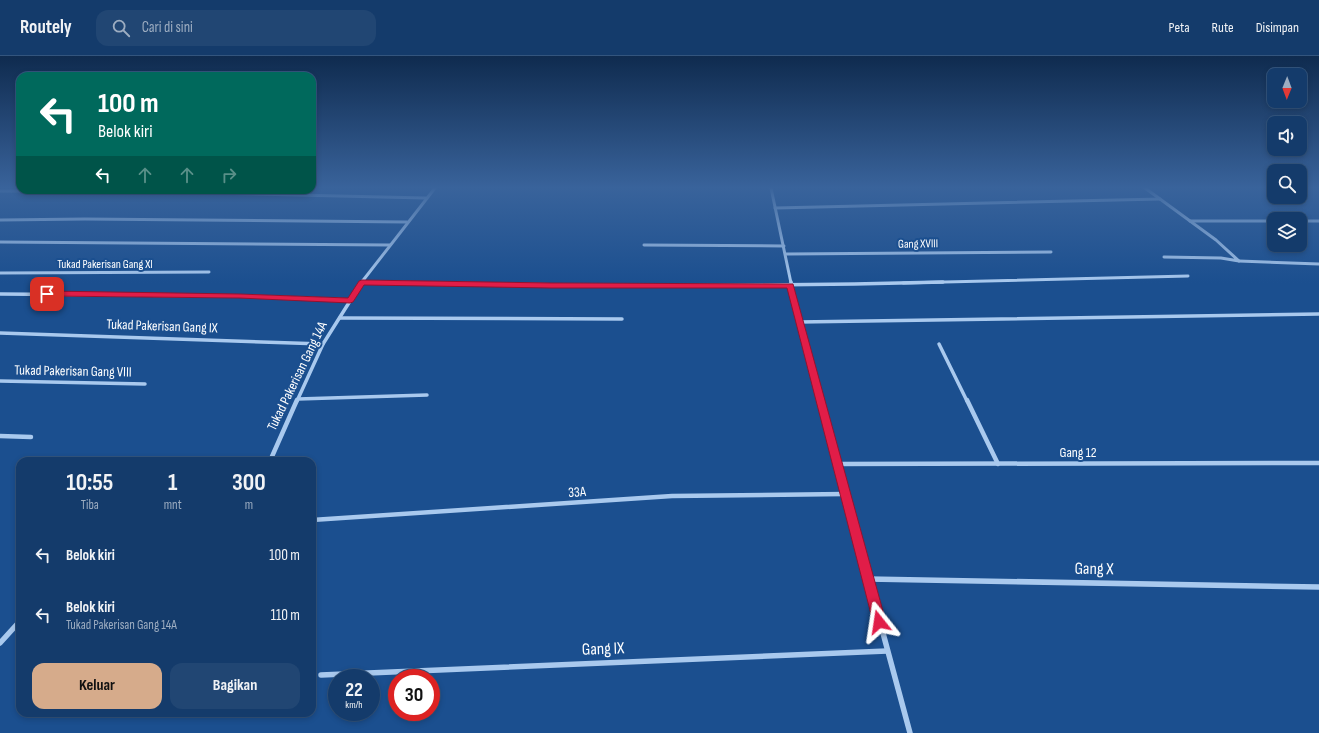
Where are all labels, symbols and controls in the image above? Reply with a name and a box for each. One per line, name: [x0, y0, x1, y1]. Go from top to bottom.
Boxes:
search box: [96, 10, 376, 46]
text: Routely: [20, 16, 72, 39]
icon: search: [110, 17, 132, 39]
text: Cari di sini: [142, 18, 193, 37]
text: Peta: [1169, 19, 1190, 36]
text: Rute: [1212, 19, 1234, 36]
text: Disimpan: [1256, 19, 1299, 36]
north arrow: [1267, 68, 1307, 108]
map controls: [1267, 68, 1307, 252]
text: 100 m: [98, 87, 159, 120]
icon: left: [32, 88, 84, 140]
button: sound: [1267, 116, 1307, 156]
text: Belok kiri: [98, 121, 153, 142]
icon: left: [92, 164, 114, 186]
icon: ahead: [134, 164, 156, 186]
icon: ahead: [176, 164, 198, 186]
icon: right: [218, 164, 240, 186]
button: search: [1267, 164, 1307, 204]
button: layers: [1267, 212, 1307, 252]
street label: Gang XVIII: [898, 236, 938, 252]
street label: Tukad Pakerisan Gang XI: [57, 257, 153, 272]
pin: [30, 277, 64, 311]
icon: arrive: [36, 283, 58, 305]
street label: Tukad Pakerisan Gang IX: [106, 316, 218, 336]
street label: Tukad Pakerisan Gang 14A: [263, 318, 331, 433]
street label: Tukad Pakerisan Gang VIII: [14, 361, 132, 381]
street label: Gang 12: [1060, 444, 1097, 461]
text: 10:55: [66, 468, 113, 497]
text: 1: [168, 468, 177, 497]
text: 300: [232, 468, 266, 497]
street label: 33A: [568, 483, 587, 501]
text: Tiba: [81, 497, 99, 513]
text: mnt: [164, 497, 182, 513]
text: m: [245, 497, 253, 513]
icon: left: [32, 544, 54, 566]
text: Belok kiri: [66, 546, 115, 565]
text: 100 m: [269, 546, 300, 565]
street label: Gang X: [1074, 559, 1114, 579]
text: Belok kiri: [66, 598, 115, 617]
position arrow: [858, 601, 900, 643]
icon: left: [32, 604, 54, 626]
text: 110 m: [271, 606, 300, 625]
text: Tukad Pakerisan Gang 14A: [66, 617, 177, 633]
street label: Gang IX: [581, 638, 625, 660]
button: Keluar: [32, 663, 162, 709]
button: Bagikan: [170, 663, 300, 709]
speed limit sign: 30: [388, 669, 440, 721]
text: 22: [345, 678, 363, 702]
text: km/h: [345, 699, 363, 711]

